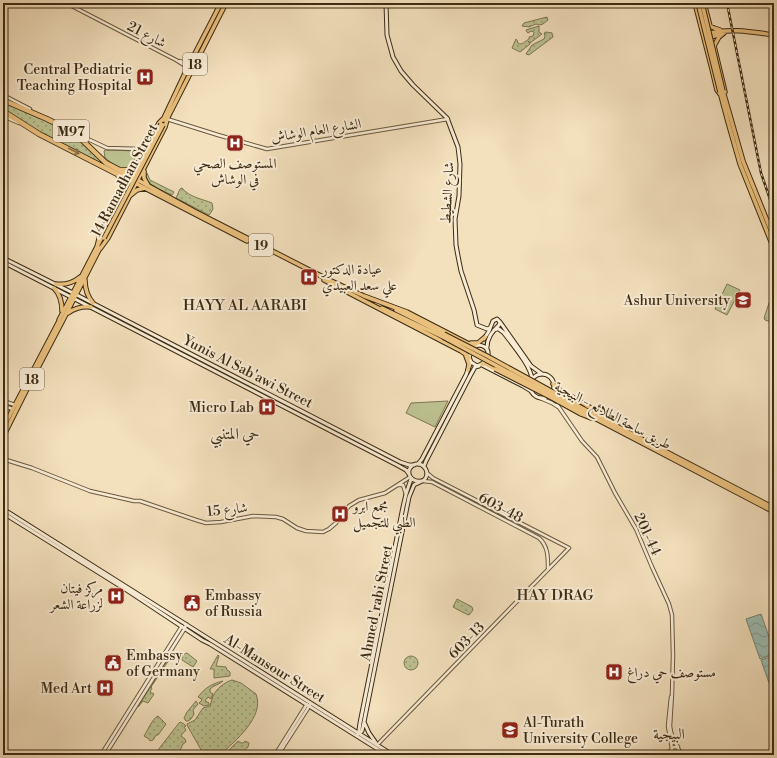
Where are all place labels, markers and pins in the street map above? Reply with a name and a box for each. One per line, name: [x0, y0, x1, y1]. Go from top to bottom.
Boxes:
place label: Central Pediatric Teaching Hospital: [17, 61, 132, 95]
hospital icon: Central Pediatric Teaching Hospital: [135, 67, 155, 87]
hospital icon: المستوصف الصحي في الوشاش: [225, 133, 245, 153]
place label: المستوصف الصحي في الوشاش: [193, 155, 277, 191]
place label: عيادة الدكتور علي سعد العبيدي: [320, 261, 397, 298]
hospital icon: عيادة الدكتور علي سعد العبيدي: [299, 267, 319, 287]
school or university icon: Ashur University: [733, 290, 753, 310]
place label: Ashur University: [623, 292, 730, 310]
hospital icon: Micro Lab: [257, 397, 277, 417]
place label: Micro Lab: [189, 399, 254, 417]
place label: مجمع ابرو الطبي للتجميل: [351, 498, 415, 535]
hospital icon: مجمع ابرو الطبي للتجميل: [330, 504, 350, 524]
place label: مركز فيتان لزراعة الشعر: [48, 580, 103, 614]
hospital icon: مركز فيتان لزراعة الشعر: [106, 586, 126, 606]
place label: Embassy of Russia: [205, 587, 263, 621]
public building icon: Embassy of Russia: [182, 593, 202, 613]
place label: Embassy of Germany: [126, 647, 200, 681]
public building icon: Embassy of Germany: [103, 653, 123, 673]
hospital icon: مستوصف حي دراغ: [604, 662, 624, 682]
place label: مستوصف حي دراغ: [627, 664, 716, 684]
hospital icon: Med Art: [95, 678, 115, 698]
place label: Med Art: [41, 680, 92, 698]
place label: Al-Turath University College: [522, 714, 638, 748]
school or university icon: Al-Turath University College: [500, 720, 520, 740]

